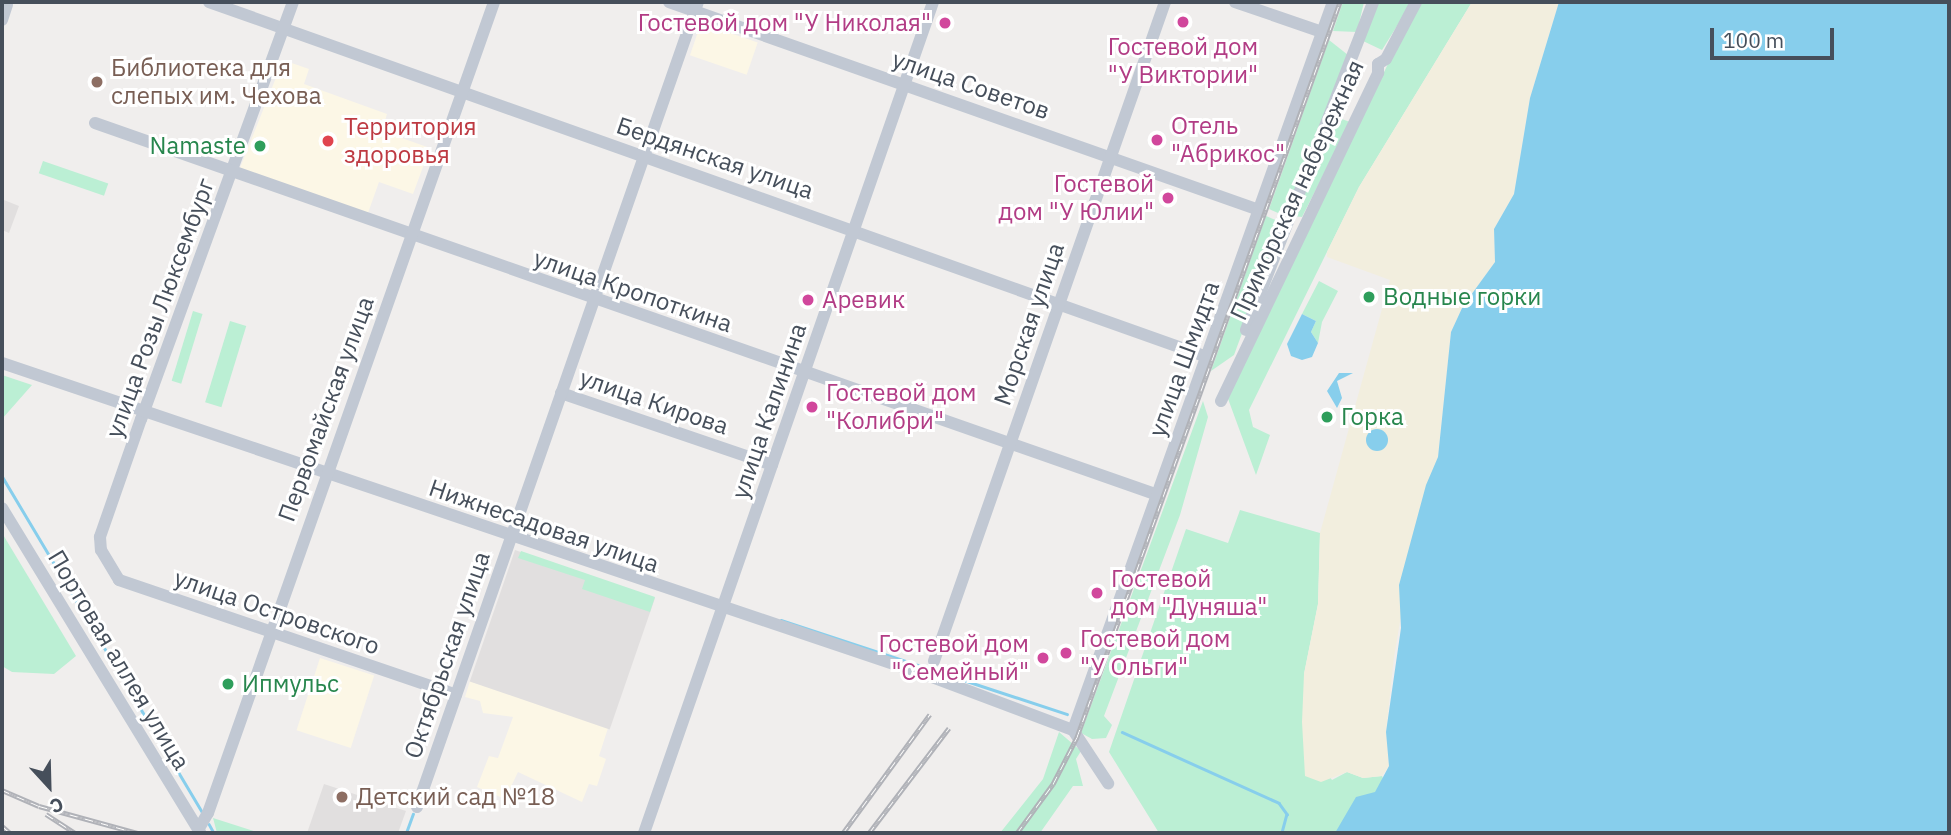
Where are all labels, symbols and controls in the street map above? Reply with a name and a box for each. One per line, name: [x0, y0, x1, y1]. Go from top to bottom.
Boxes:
place label: Гостевой дом "У Николая": [638, 9, 931, 37]
marker: Гостевой дом "У Виктории": [1175, 14, 1191, 30]
scale bar: [1713, 14, 1837, 58]
marker: Гостевой дом "У Николая": [937, 15, 953, 31]
text: 100 m: [1723, 26, 1784, 54]
place label: Гостевой дом "У Виктории": [1108, 33, 1258, 89]
street label: улица Советов: [888, 45, 1054, 125]
place label: Библиотека для слепых им. Чехова: [111, 54, 322, 110]
street label: Приморская набережная: [1224, 55, 1370, 325]
marker: Библиотека для слепых им. Чехова: [89, 74, 105, 90]
street label: Бердянская улица: [613, 111, 817, 205]
place label: Отель "Абрикос": [1171, 112, 1285, 168]
place label: Территория здоровья: [344, 113, 477, 169]
marker: Территория здоровья: [318, 131, 338, 151]
place label: Namaste: [149, 132, 246, 160]
marker: Отель "Абрикос": [1149, 132, 1165, 148]
marker: Namaste: [252, 138, 268, 154]
place label: Гостевой дом "У Юлии": [999, 170, 1154, 226]
street label: улица Розы Люксембург: [100, 174, 220, 442]
marker: Гостевой дом "У Юлии": [1160, 190, 1176, 206]
street label: Морская улица: [988, 239, 1070, 409]
street label: улица Кропоткина: [530, 244, 736, 338]
street label: улица Шмидта: [1143, 277, 1225, 441]
place label: Водные горки: [1383, 283, 1541, 311]
place label: Аревик: [822, 286, 905, 314]
marker: Водные горки: [1361, 289, 1377, 305]
marker: Аревик: [800, 292, 816, 308]
street label: Первомайская улица: [272, 293, 380, 525]
street label: улица Калинина: [725, 319, 813, 503]
street label: улица Кирова: [576, 363, 732, 441]
place label: Гостевой дом "Колибри": [826, 379, 976, 435]
marker: Гостевой дом "Колибри": [804, 399, 820, 415]
place label: Горка: [1341, 403, 1404, 431]
marker: Горка: [1319, 409, 1335, 425]
street label: Нижнесадовая улица: [425, 473, 663, 579]
street label: Портовая аллея улица: [42, 545, 196, 775]
street label: Октябрьская улица: [398, 548, 496, 762]
street label: улица Островского: [171, 563, 383, 661]
place label: Гостевой дом "Дуняша": [1111, 565, 1267, 621]
marker: Гостевой дом "Дуняша": [1089, 585, 1105, 601]
place label: Гостевой дом "У Ольги": [1080, 625, 1230, 681]
place label: Гостевой дом "Семейный": [879, 630, 1029, 686]
marker: Гостевой дом "У Ольги": [1058, 645, 1074, 661]
marker: Гостевой дом "Семейный": [1035, 650, 1051, 666]
place label: Ипмульс: [242, 670, 339, 698]
marker: Ипмульс: [220, 676, 236, 692]
north arrow: [14, 751, 84, 821]
place label: Детский сад №18: [356, 783, 555, 811]
marker: Детский сад №18: [334, 789, 350, 805]
text: С: [47, 792, 67, 819]

